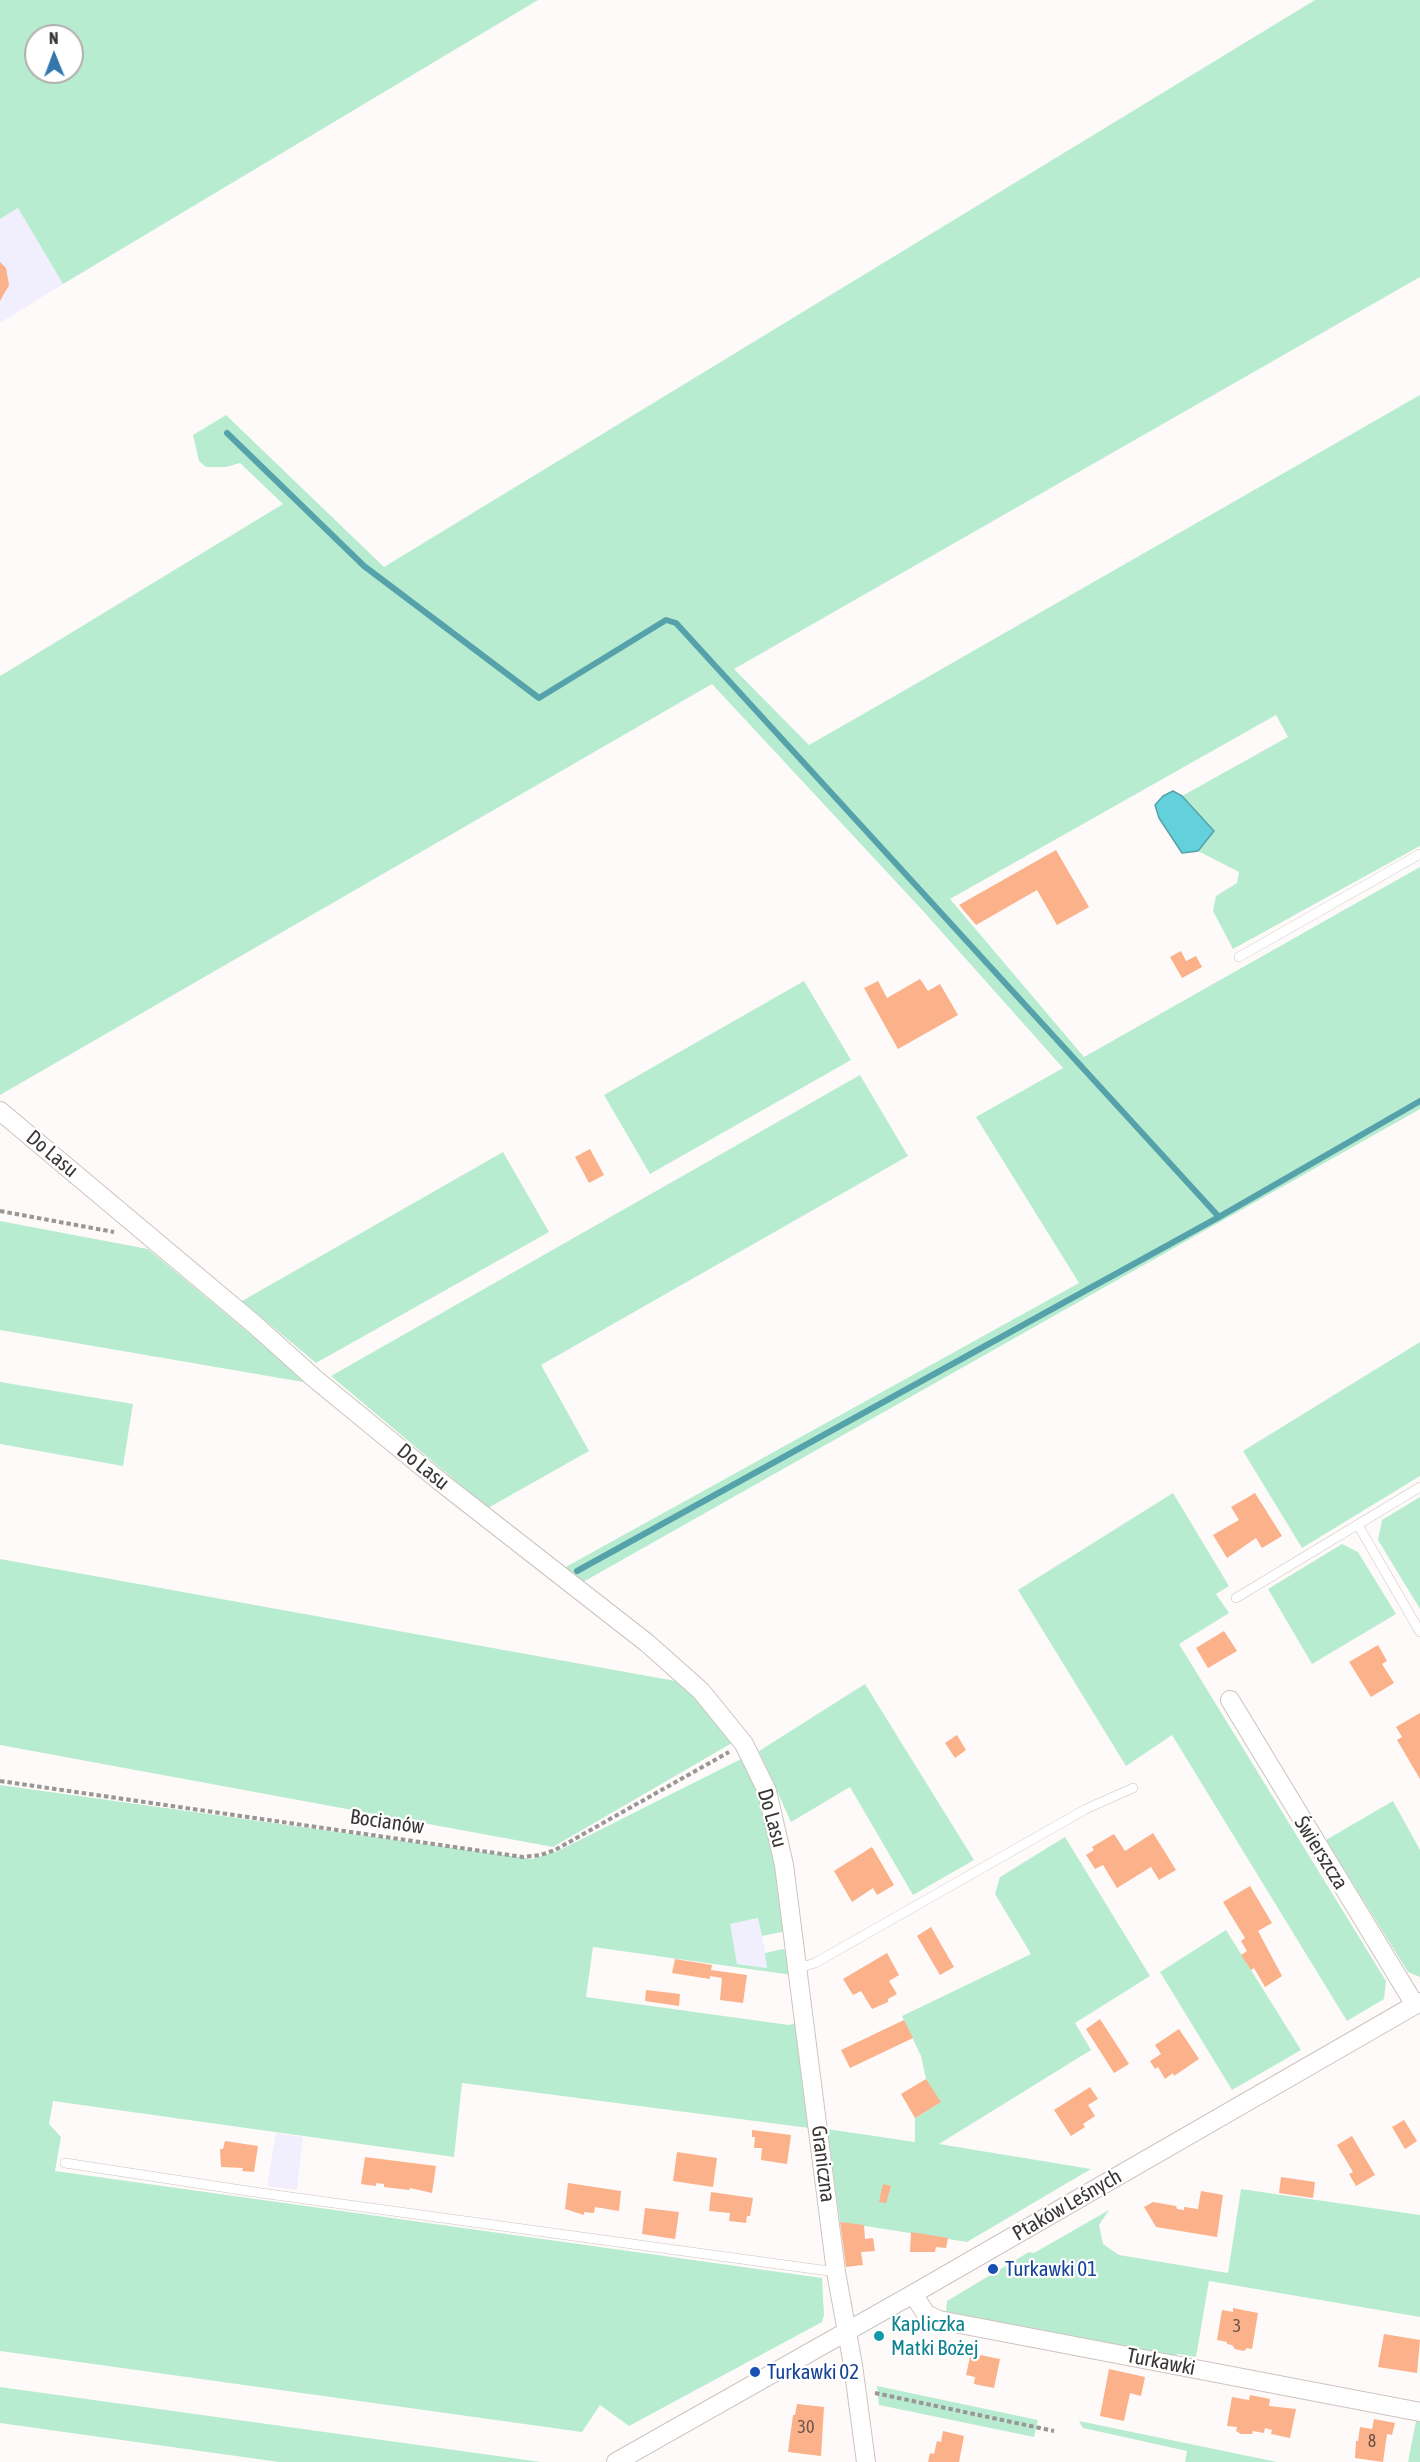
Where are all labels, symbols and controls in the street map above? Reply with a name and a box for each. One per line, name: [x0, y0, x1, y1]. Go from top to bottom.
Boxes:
north arrow: [24, 24, 84, 84]
text: N: [49, 29, 59, 47]
street label: Do Lasu: [21, 1125, 83, 1183]
street label: Do Lasu: [392, 1438, 454, 1496]
street label: Do Lasu: [752, 1786, 792, 1850]
street label: Bocianów: [348, 1804, 426, 1840]
street label: Świerszcza: [1289, 1812, 1353, 1894]
street label: Graniczna: [806, 2124, 840, 2204]
street label: Ptaków Leśnych: [1008, 2164, 1126, 2246]
place label: Turkawki 01: [1005, 2256, 1097, 2282]
marker: Turkawki 01: [986, 2262, 1000, 2276]
place label: Kapliczka Matki Bożej: [891, 2311, 979, 2361]
house number: 3: [1233, 2315, 1241, 2337]
marker: Kapliczka Matki Bożej: [872, 2329, 886, 2343]
street label: Turkawki: [1124, 2343, 1198, 2381]
place label: Turkawki 02: [767, 2359, 859, 2385]
marker: Turkawki 02: [748, 2365, 762, 2379]
house number: 30: [798, 2416, 814, 2438]
house number: 8: [1368, 2430, 1376, 2452]

